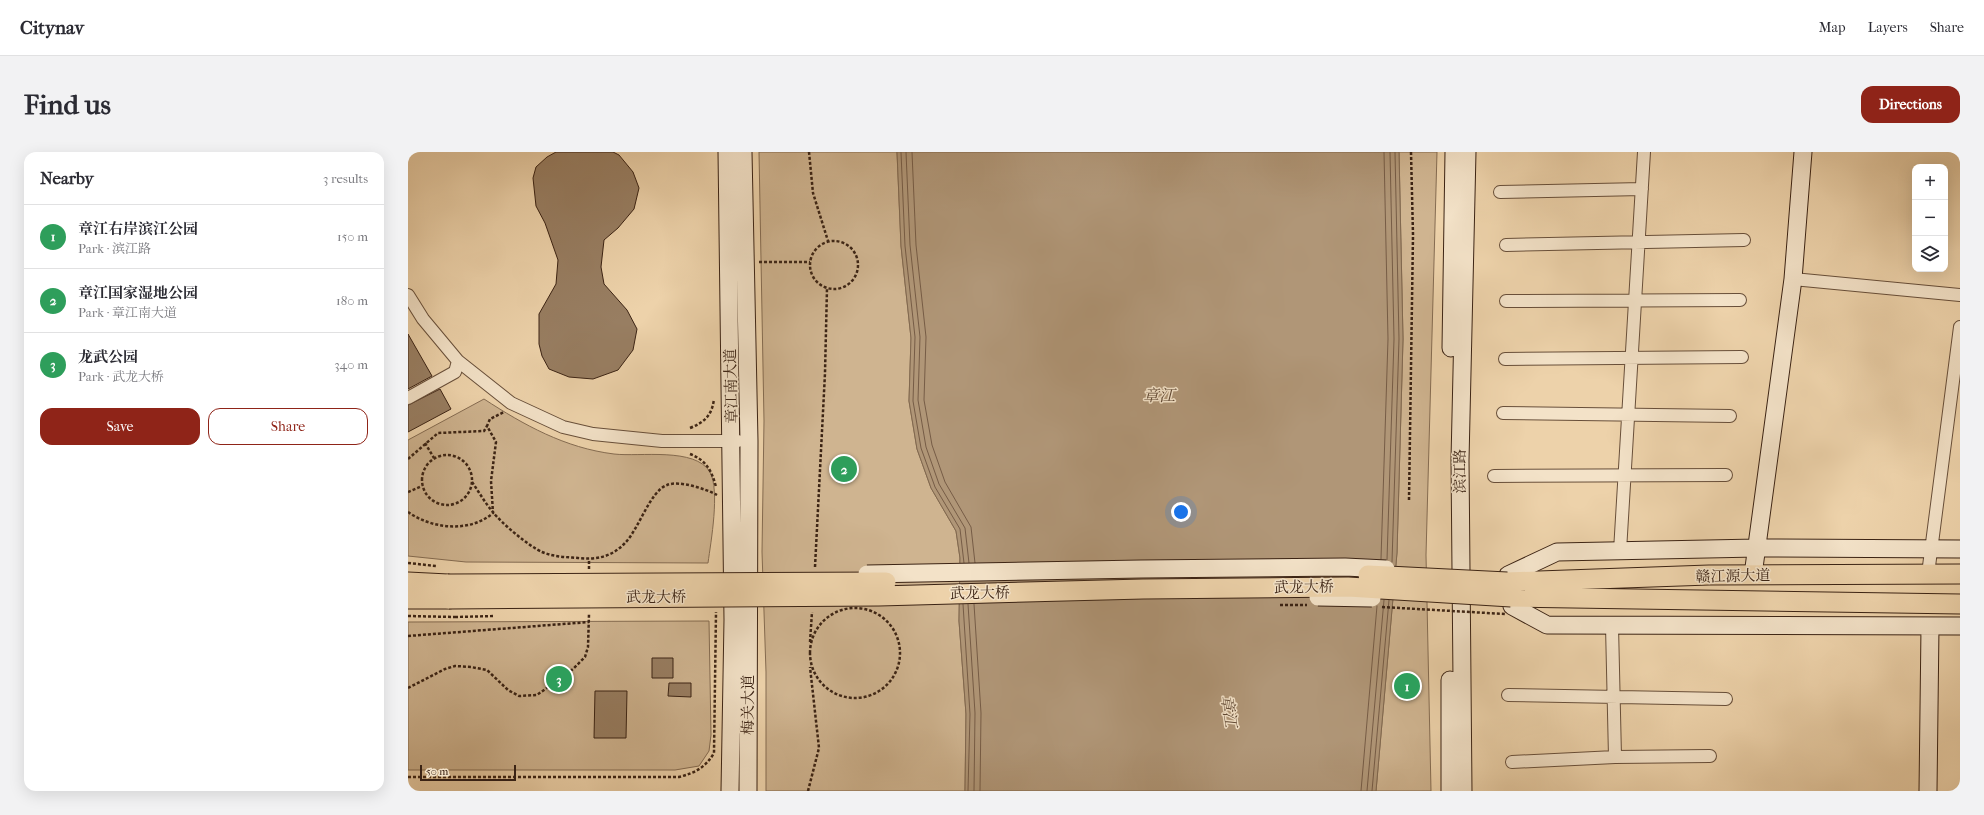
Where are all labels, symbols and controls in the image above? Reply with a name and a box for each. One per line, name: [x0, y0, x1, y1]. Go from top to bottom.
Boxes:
text: Citynav: [20, 17, 84, 39]
text: Map: [1819, 19, 1846, 36]
text: Layers: [1868, 19, 1908, 36]
text: Share: [1930, 19, 1964, 36]
button: Directions: [1861, 86, 1960, 123]
text: Find us: [24, 88, 111, 121]
map controls: [1912, 164, 1948, 272]
button: +: [1912, 164, 1948, 200]
text: Nearby: [40, 168, 94, 188]
text: 3 results: [323, 171, 368, 186]
button: −: [1912, 200, 1948, 236]
text: 章江右岸滨江公园: [78, 220, 198, 238]
text: 1: [51, 229, 55, 244]
text: 150 m: [337, 229, 368, 244]
button: layers: [1912, 236, 1948, 272]
text: Park · 滨江路: [78, 241, 151, 256]
text: 章江国家湿地公园: [78, 284, 198, 302]
text: 2: [50, 293, 56, 308]
text: 180 m: [336, 293, 368, 308]
text: Park · 章江南大道: [78, 305, 177, 320]
text: 龙武公园: [78, 348, 138, 366]
street label: 章江南大道: [721, 348, 741, 424]
text: 3: [50, 357, 56, 372]
text: 340 m: [334, 357, 368, 372]
text: Park · 武龙大桥: [78, 369, 164, 384]
water label: 章江: [1143, 386, 1177, 405]
button: Save: [40, 408, 200, 445]
button: Share: [208, 408, 368, 445]
street label: 滨江路: [1451, 448, 1469, 494]
pin: 2: [831, 454, 857, 484]
your location: [1171, 502, 1191, 522]
street label: 赣江源大道: [1695, 566, 1771, 586]
street label: 武龙大桥: [1274, 577, 1334, 597]
street label: 武龙大桥: [950, 583, 1010, 603]
street label: 武龙大桥: [626, 588, 686, 606]
pin: 3: [546, 664, 572, 694]
pin: 1: [1394, 671, 1420, 701]
street label: 梅关大道: [739, 675, 757, 735]
water label: 章江: [1217, 694, 1241, 730]
scale bar: [420, 763, 516, 782]
text: 50 m: [426, 765, 448, 778]

